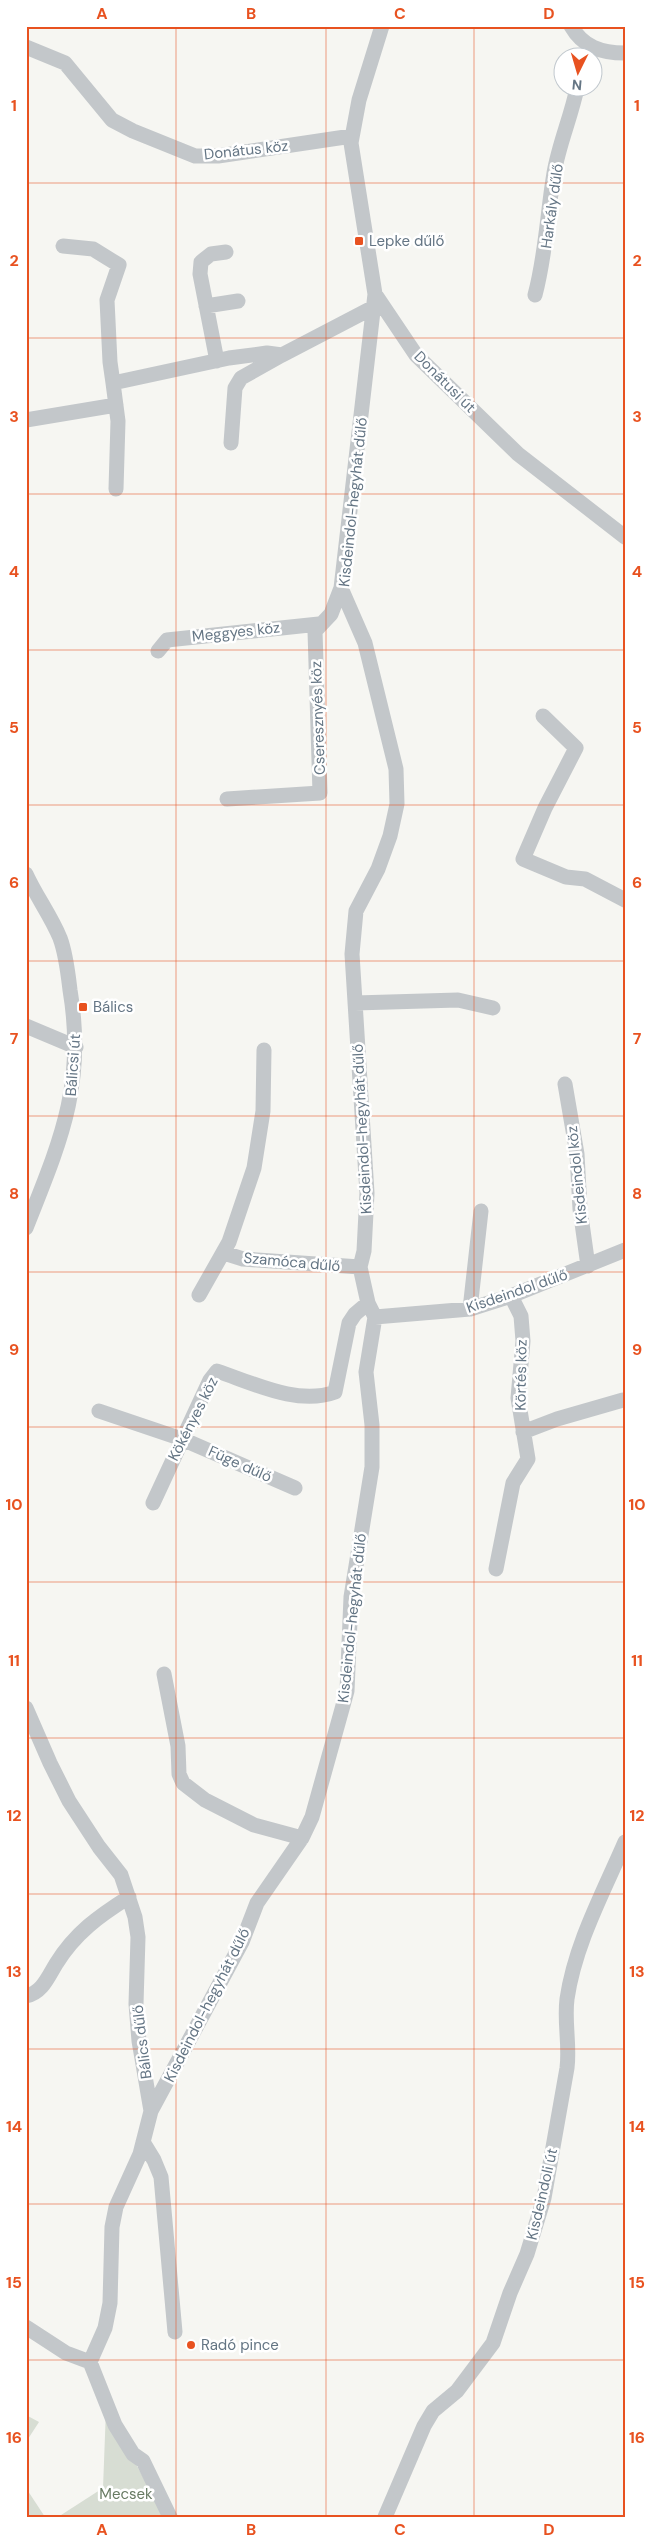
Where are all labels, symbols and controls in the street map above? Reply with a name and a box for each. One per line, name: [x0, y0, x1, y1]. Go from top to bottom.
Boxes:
text: A: [96, 3, 108, 24]
text: B: [246, 3, 256, 24]
text: C: [394, 3, 406, 24]
text: D: [543, 3, 555, 24]
north arrow: [554, 48, 604, 98]
text: N: [571, 76, 583, 94]
text: 1: [11, 95, 17, 116]
text: 1: [634, 95, 640, 116]
street label: Donátus köz: [203, 136, 289, 164]
street label: Harkály dűlő: [536, 162, 568, 250]
place label: Lepke dűlő: [369, 231, 444, 251]
marker: Lepke dűlő: [353, 235, 365, 247]
text: 2: [9, 250, 19, 271]
text: 2: [632, 250, 642, 271]
street label: Donátusi út: [410, 347, 480, 417]
text: 3: [9, 406, 19, 427]
text: 3: [632, 406, 642, 427]
street label: Kisdeindol-hegyhát dűlő: [334, 416, 372, 588]
text: 4: [9, 561, 19, 582]
text: 4: [632, 561, 642, 582]
street label: Meggyes köz: [191, 617, 281, 647]
street label: Cseresznyés köz: [306, 661, 330, 775]
text: 5: [9, 717, 19, 738]
text: 5: [632, 717, 642, 738]
text: 6: [9, 872, 19, 893]
text: 6: [632, 872, 642, 893]
place label: Bálics: [93, 997, 133, 1017]
marker: Bálics: [77, 1001, 89, 1013]
text: 7: [10, 1028, 19, 1049]
text: 7: [633, 1028, 642, 1049]
street label: Bálicsi út: [61, 1033, 85, 1097]
street label: Kisdeindol-hegyhát dűlő: [348, 1043, 376, 1215]
street label: Kisdeindol köz: [562, 1125, 592, 1225]
text: 8: [9, 1183, 19, 1204]
text: 8: [632, 1183, 642, 1204]
street label: Szamóca dűlő: [243, 1248, 341, 1276]
street label: Kisdeindol dűlő: [464, 1264, 570, 1318]
text: 9: [9, 1339, 19, 1360]
street label: Körtés köz: [510, 1339, 532, 1411]
text: 9: [632, 1339, 642, 1360]
street label: Kökényes köz: [163, 1374, 223, 1464]
street label: Füge dűlő: [205, 1441, 275, 1487]
text: 10: [5, 1494, 23, 1515]
text: 10: [628, 1494, 646, 1515]
street label: Kisdeindol-hegyhát dűlő: [333, 1532, 371, 1704]
text: 11: [8, 1650, 20, 1671]
text: 11: [631, 1650, 643, 1671]
text: 12: [6, 1805, 22, 1826]
text: 12: [629, 1805, 645, 1826]
street label: Kisdeindol-hegyhát dűlő: [159, 1925, 255, 2085]
text: 13: [6, 1961, 22, 1982]
text: 13: [629, 1961, 645, 1982]
street label: Bálics dűlő: [128, 2004, 156, 2080]
text: 14: [6, 2116, 22, 2137]
text: 14: [629, 2116, 645, 2137]
street label: Kisdeindoli út: [522, 2146, 562, 2242]
text: 15: [6, 2272, 22, 2293]
text: 15: [629, 2272, 645, 2293]
place label: Radó pince: [201, 2335, 279, 2355]
marker: Radó pince: [185, 2339, 197, 2351]
text: 16: [6, 2427, 22, 2448]
text: 16: [629, 2427, 645, 2448]
park label: Mecsek: [99, 2484, 153, 2504]
text: A: [96, 2519, 108, 2540]
text: B: [246, 2519, 256, 2540]
text: C: [394, 2519, 406, 2540]
text: D: [543, 2519, 555, 2540]

